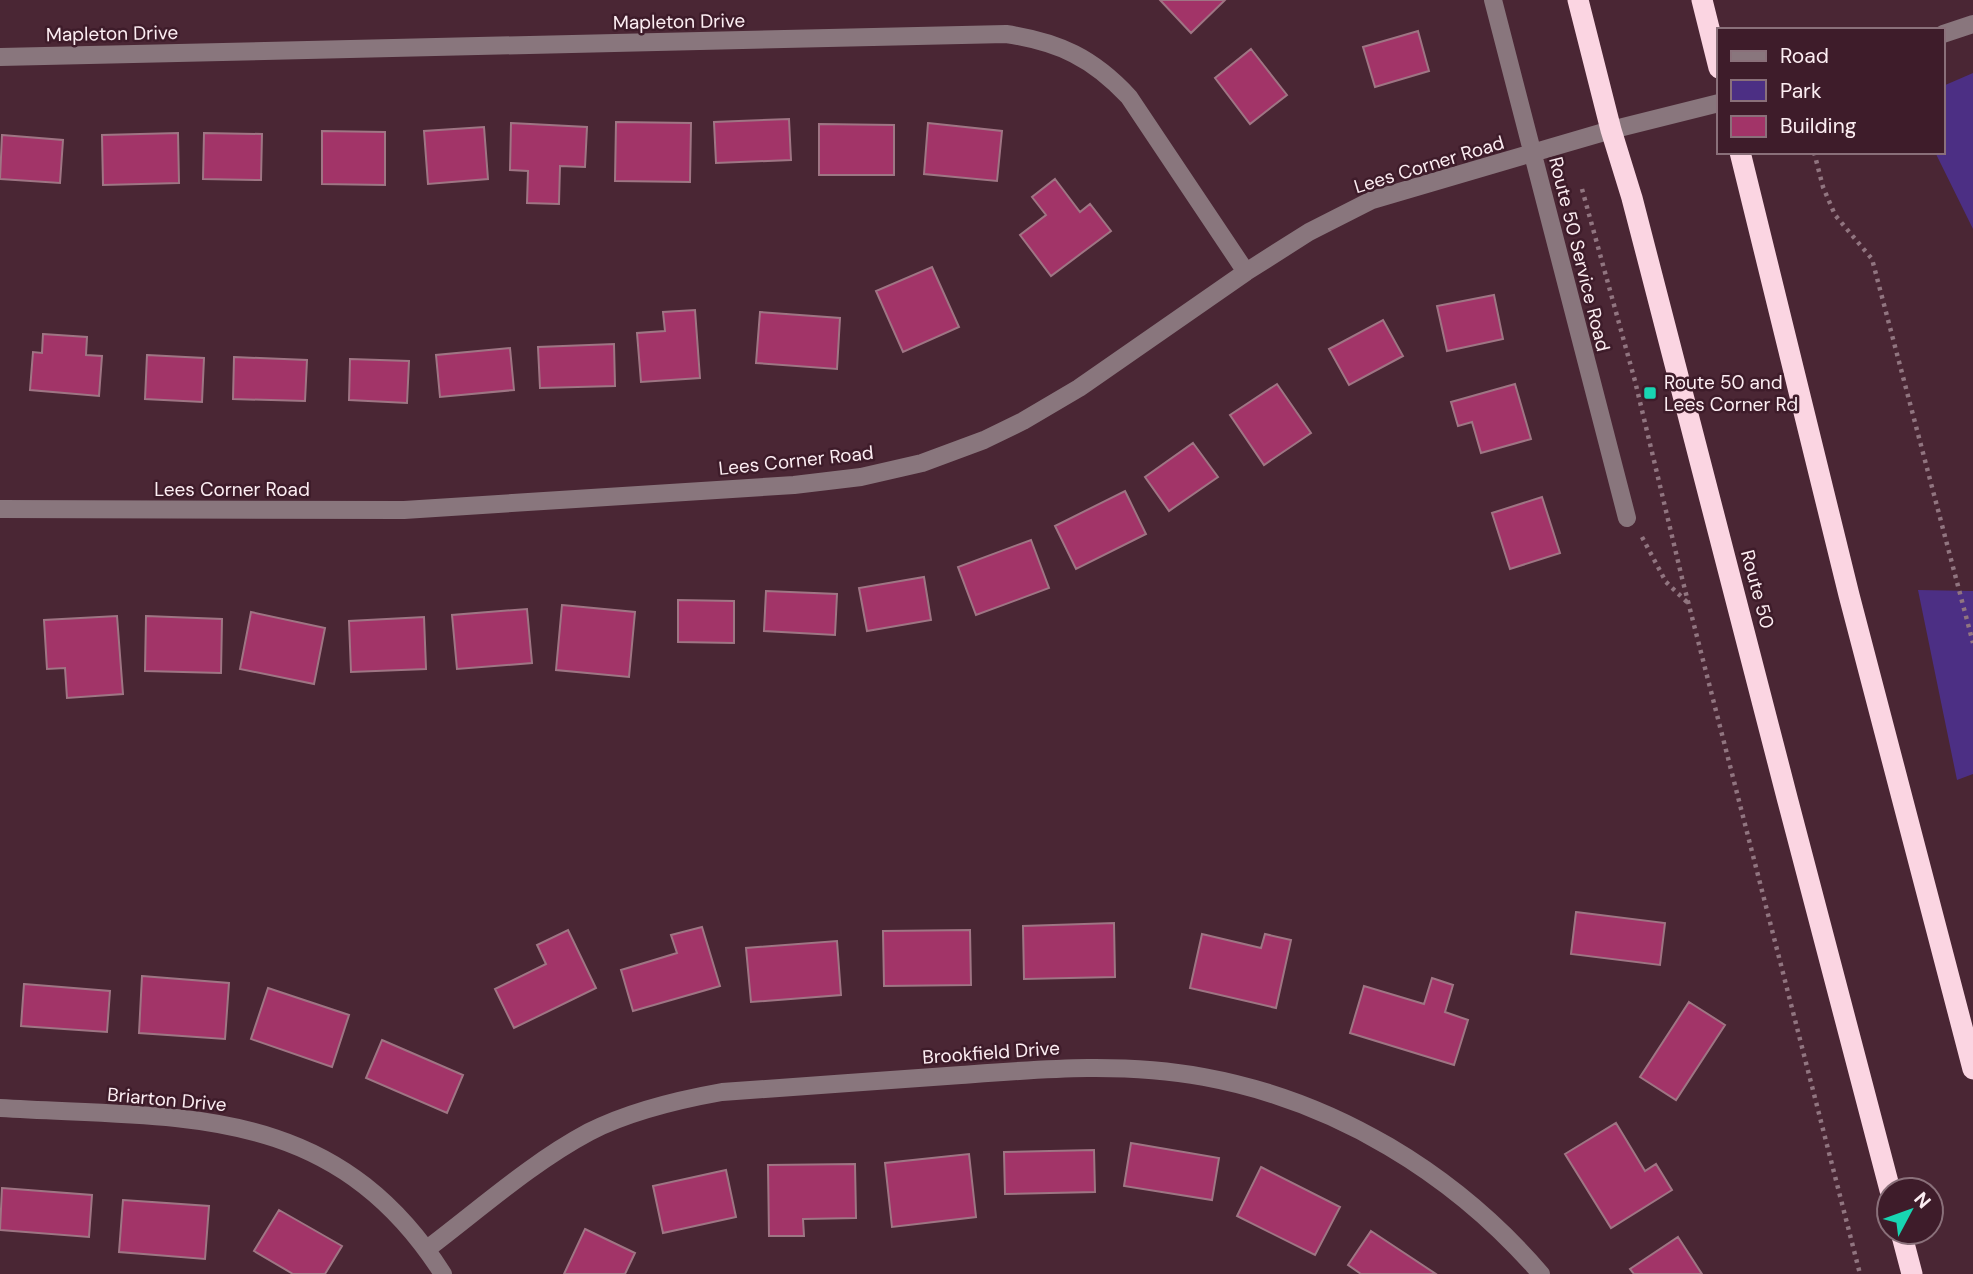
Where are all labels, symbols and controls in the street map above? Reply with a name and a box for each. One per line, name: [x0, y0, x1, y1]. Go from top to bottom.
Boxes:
street label: Mapleton Drive: [613, 8, 745, 35]
street label: Mapleton Drive: [46, 20, 178, 47]
legend: [1717, 28, 1945, 154]
text: Road: [1780, 42, 1829, 70]
text: Park: [1780, 77, 1822, 105]
text: Building: [1780, 112, 1857, 140]
street label: Lees Corner Road: [1351, 130, 1507, 199]
street label: Route 50 Service Road: [1543, 154, 1616, 354]
place label: Route 50 and Lees Corner Rd: [1664, 370, 1798, 417]
marker: Route 50 and Lees Corner Rd: [1642, 385, 1658, 401]
street label: Lees Corner Road: [717, 440, 875, 481]
street label: Lees Corner Road: [154, 477, 310, 502]
street label: Route 50: [1735, 547, 1780, 631]
street label: Brookfield Drive: [921, 1035, 1061, 1070]
street label: Briarton Drive: [106, 1082, 228, 1117]
north arrow: [1875, 1176, 1945, 1246]
text: N: [1908, 1187, 1936, 1214]

